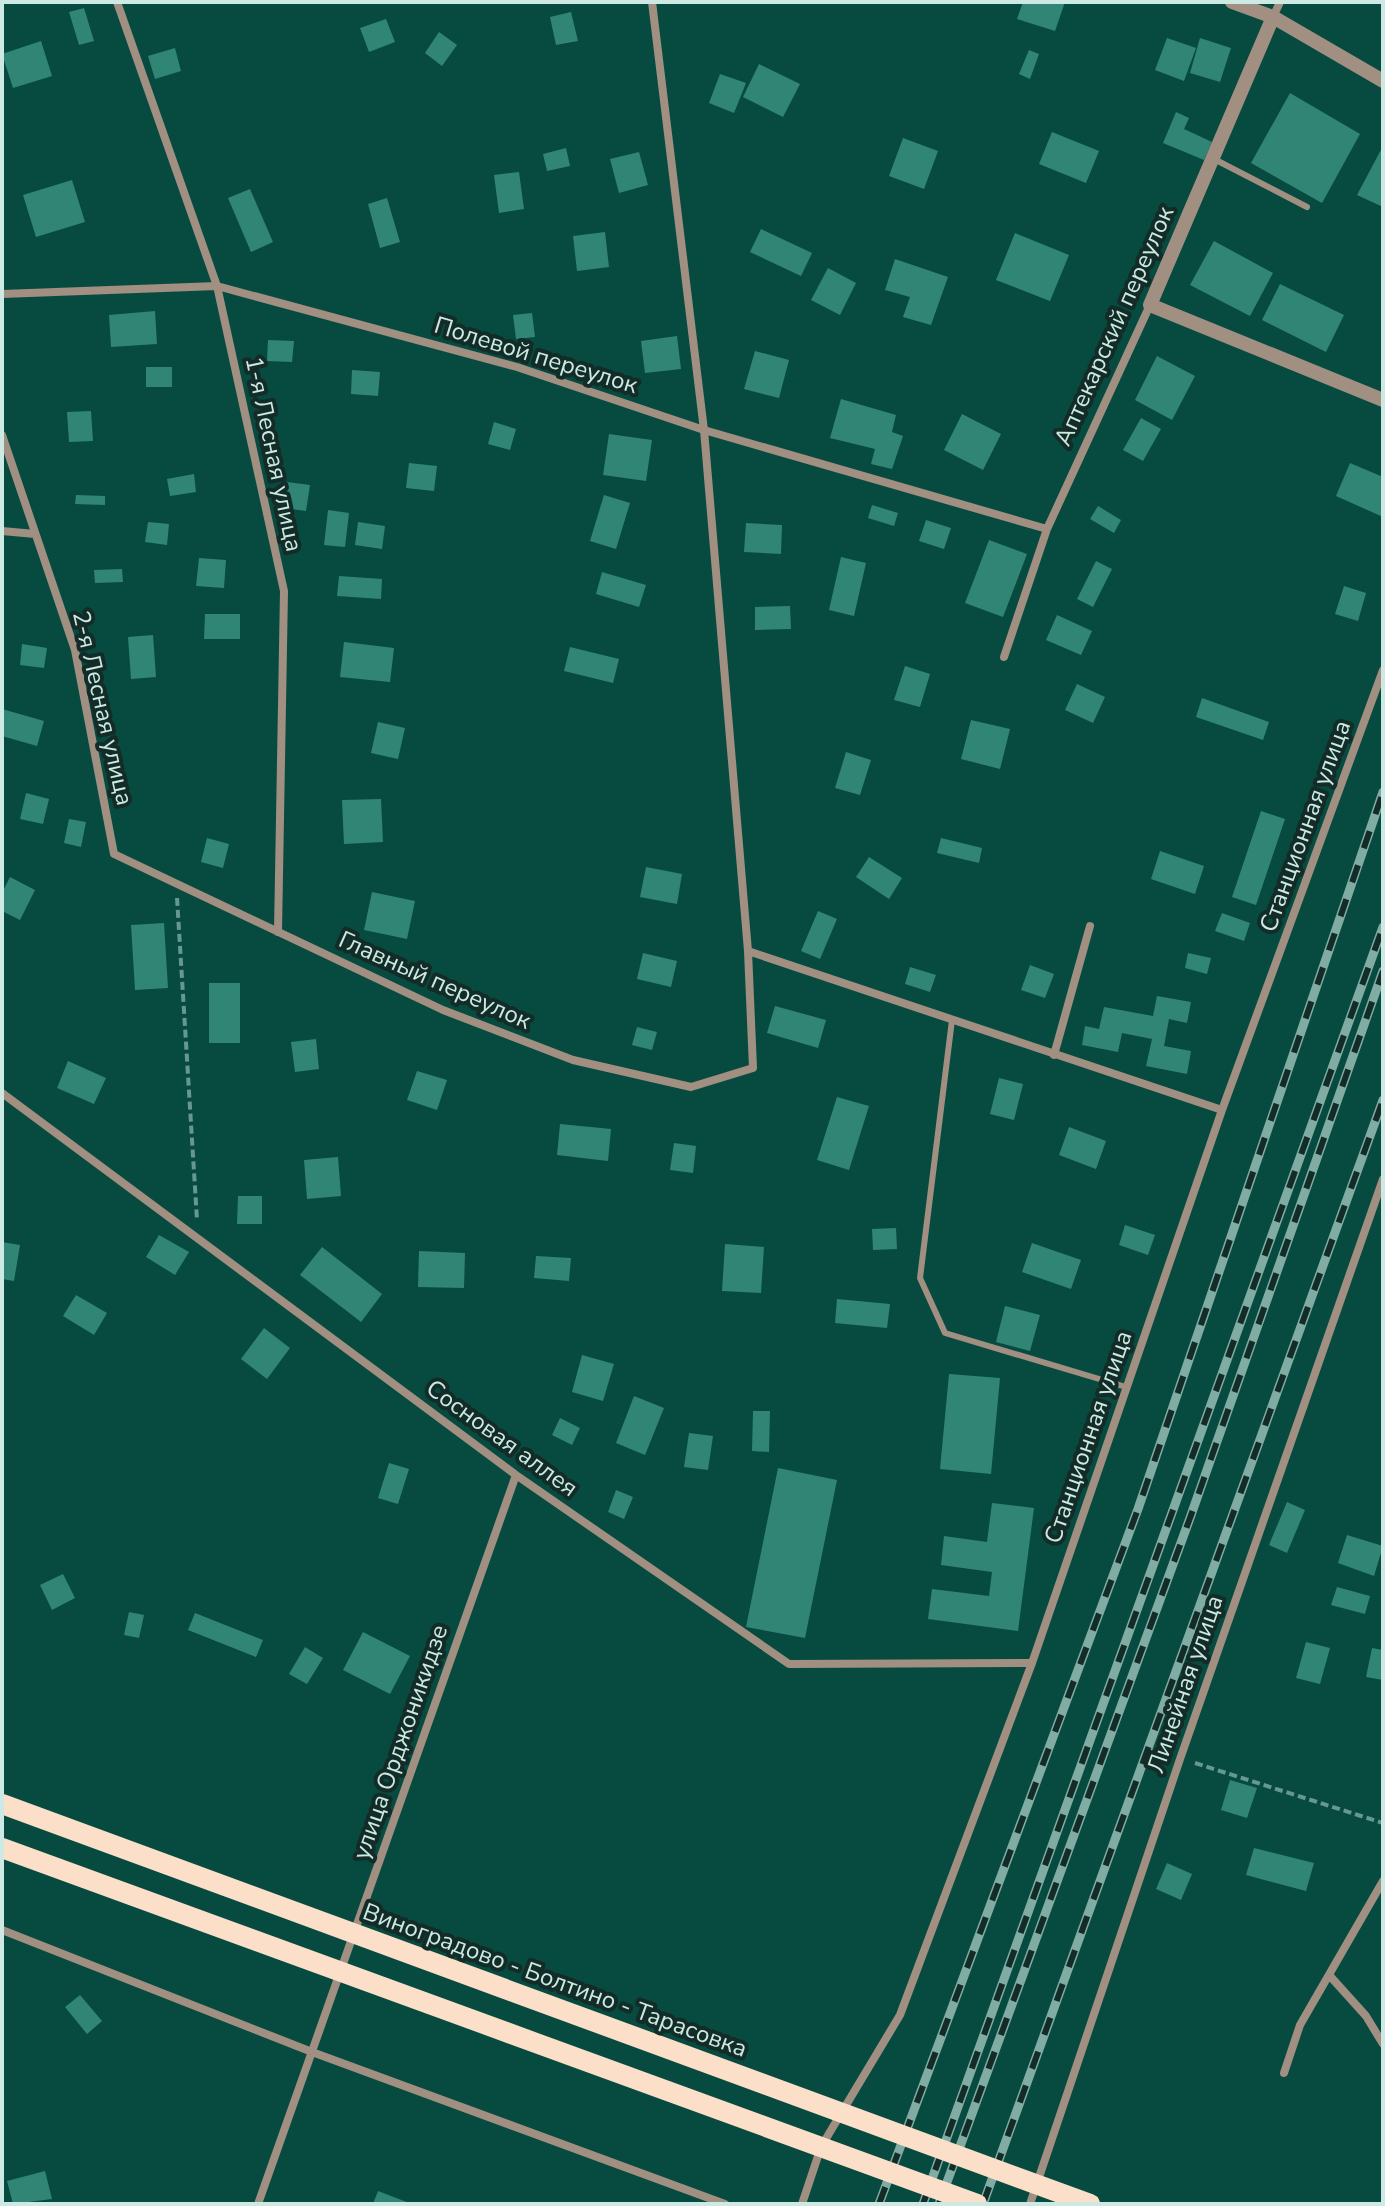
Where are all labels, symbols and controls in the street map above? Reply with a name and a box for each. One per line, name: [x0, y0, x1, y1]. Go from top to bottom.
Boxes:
street label: Аптекарский переулок: [1047, 201, 1181, 451]
street label: Полевой переулок: [430, 309, 642, 401]
street label: 1-я Лесная улица: [238, 353, 310, 555]
street label: 2-я Лесная улица: [65, 608, 141, 808]
street label: Станционная улица: [1252, 716, 1358, 936]
street label: Главный переулок: [334, 923, 536, 1037]
street label: Станционная улица: [1037, 1326, 1139, 1548]
street label: Сосновая аллея: [420, 1372, 584, 1504]
street label: Линейная улица: [1140, 1591, 1230, 1777]
street label: улица Орджоникидзе: [345, 1620, 455, 1864]
street label: Виноградово - Болтино - Тарасовка: [358, 1895, 752, 2065]

